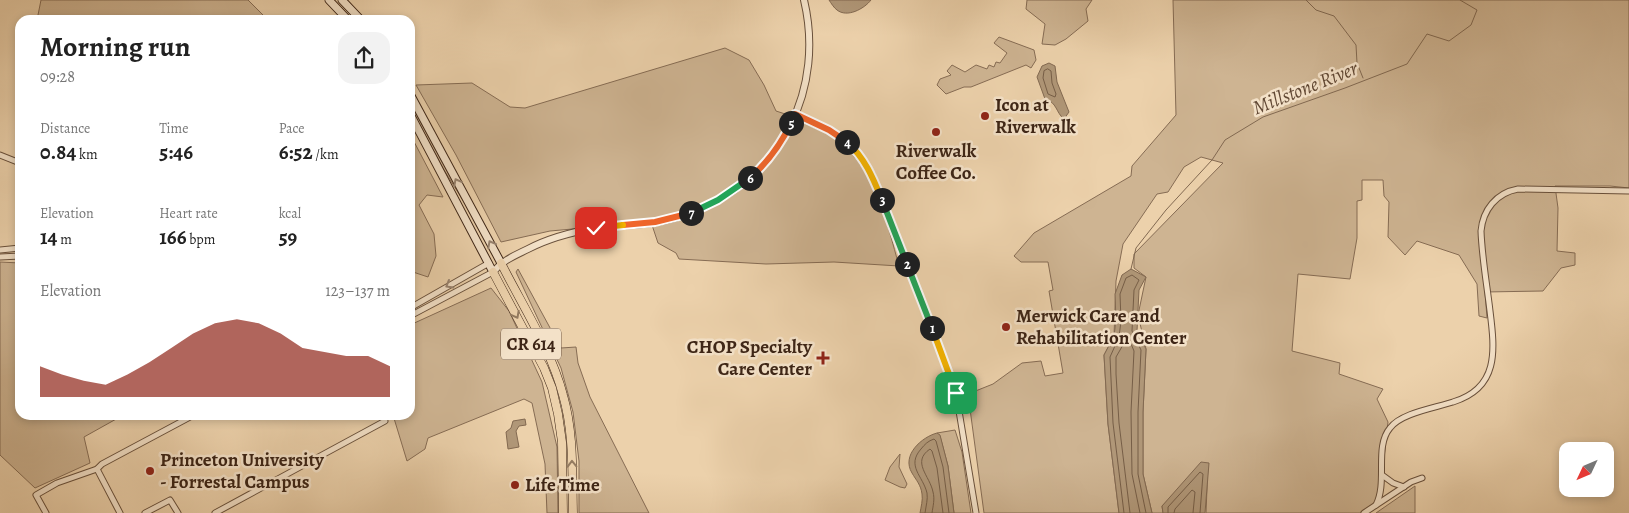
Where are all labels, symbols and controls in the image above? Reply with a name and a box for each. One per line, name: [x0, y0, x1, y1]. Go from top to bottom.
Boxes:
text: Morning run: [40, 28, 190, 66]
button: share: [338, 32, 390, 84]
water label: Millstone River: [1248, 54, 1363, 121]
text: 09:28: [40, 66, 75, 88]
place label: Icon at Riverwalk: [995, 92, 1076, 140]
pin: 5: [778, 110, 804, 136]
marker: Icon at Riverwalk: [979, 110, 991, 122]
text: 5: [789, 114, 794, 133]
text: Distance: [40, 119, 90, 138]
text: Time: [159, 119, 188, 138]
text: Pace: [279, 119, 305, 138]
marker: Riverwalk Coffee Co.: [930, 126, 942, 138]
pin: 4: [834, 130, 860, 154]
text: 4: [844, 133, 851, 152]
text: 0.84: [40, 138, 76, 166]
text: 5:46: [159, 138, 193, 166]
text: 6:52: [279, 138, 313, 166]
place label: Riverwalk Coffee Co.: [896, 138, 977, 186]
text: km: [76, 145, 98, 164]
text: /km: [313, 145, 339, 164]
pin: 6: [738, 166, 762, 190]
text: 6: [747, 169, 754, 188]
one-way arrow: [454, 179, 464, 188]
pin: 3: [870, 188, 894, 212]
text: 3: [879, 191, 886, 210]
pin: 7: [678, 200, 704, 226]
text: Elevation: [40, 204, 94, 223]
text: Heart rate: [159, 204, 218, 223]
text: kcal: [279, 204, 301, 223]
text: 7: [689, 204, 694, 223]
pin: [575, 207, 617, 249]
icon: check: [582, 214, 610, 242]
text: 14: [40, 223, 57, 251]
text: 166: [159, 223, 186, 251]
text: 59: [279, 223, 297, 251]
text: m: [57, 230, 72, 249]
text: bpm: [186, 230, 215, 249]
one-way arrow: [487, 240, 497, 249]
pin: 2: [894, 252, 920, 276]
text: 2: [904, 255, 911, 274]
one-way arrow: [446, 278, 455, 288]
text: Elevation: [40, 280, 101, 302]
text: 123–137 m: [325, 280, 390, 302]
place label: Merwick Care and Rehabilitation Center: [1016, 303, 1187, 351]
one-way arrow: [510, 310, 520, 319]
pin: 1: [920, 316, 944, 340]
text: 1: [930, 319, 935, 338]
marker: Merwick Care and Rehabilitation Center: [1000, 321, 1012, 333]
road number: CR 614: [501, 328, 561, 359]
place label: CHOP Specialty Care Center: [687, 334, 813, 382]
marker: CHOP Specialty Care Center: [816, 351, 830, 365]
pin: [935, 372, 977, 414]
icon: arrive: [942, 379, 970, 407]
north arrow: [1559, 442, 1614, 498]
map controls: [1559, 442, 1614, 497]
place label: Princeton University - Forrestal Campus: [160, 447, 325, 495]
one-way arrow: [567, 460, 577, 468]
marker: Princeton University - Forrestal Campus: [144, 465, 156, 477]
place label: Life Time: [525, 472, 600, 498]
marker: Life Time: [509, 479, 521, 491]

